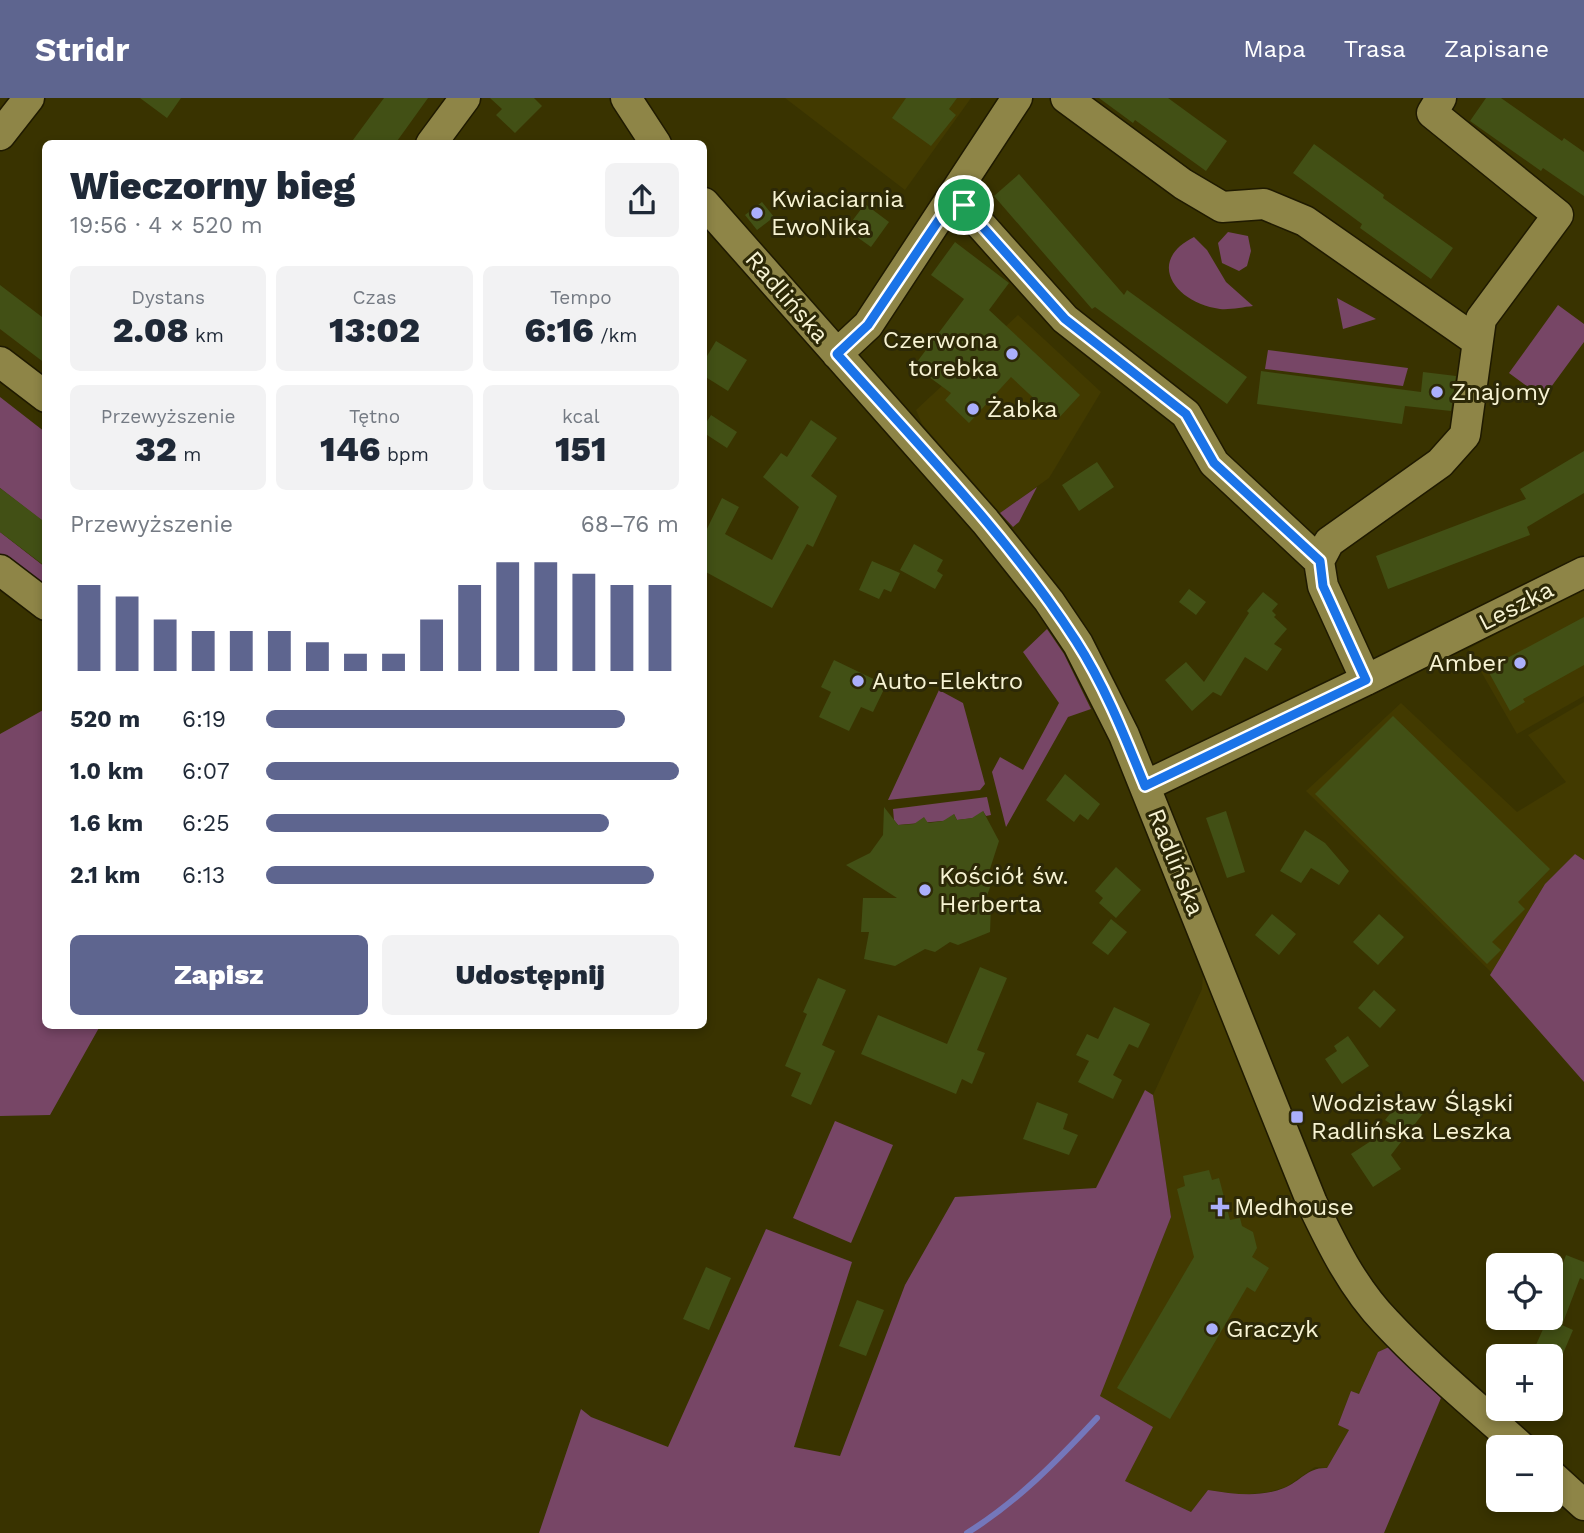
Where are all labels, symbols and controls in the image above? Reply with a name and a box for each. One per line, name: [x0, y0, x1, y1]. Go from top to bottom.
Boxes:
text: Stridr: [35, 30, 129, 69]
text: Mapa: [1243, 35, 1306, 63]
text: Trasa: [1344, 35, 1406, 63]
text: Zapisane: [1444, 35, 1549, 63]
button: share: [605, 163, 679, 237]
text: Wieczorny bieg: [70, 164, 355, 208]
pin: [934, 175, 994, 235]
place label: Kwiaciarnia EwoNika: [771, 185, 904, 241]
icon: arrive: [945, 186, 983, 224]
marker: Kwiaciarnia EwoNika: [749, 205, 765, 221]
text: 19:56 · 4 × 520 m: [70, 212, 263, 239]
street label: Radlińska: [739, 245, 835, 349]
text: Dystans: [131, 286, 205, 309]
text: Czas: [353, 286, 396, 309]
text: Tempo: [550, 286, 612, 309]
text: 2.08: [112, 309, 189, 351]
text: 13:02: [329, 309, 420, 351]
text: 6:16: [524, 309, 594, 351]
text: km: [189, 324, 224, 347]
text: /km: [594, 324, 637, 347]
place label: Czerwona torebka: [883, 326, 998, 382]
marker: Czerwona torebka: [1004, 346, 1020, 362]
place label: Znajomy: [1451, 378, 1551, 406]
marker: Znajomy: [1429, 384, 1445, 400]
place label: Żabka: [987, 395, 1058, 423]
marker: Żabka: [965, 401, 981, 417]
text: Przewyższenie: [101, 405, 235, 428]
text: Tętno: [349, 405, 400, 428]
text: kcal: [562, 405, 600, 428]
text: 32: [135, 428, 177, 470]
text: 146: [320, 428, 380, 470]
text: 151: [555, 428, 607, 470]
text: m: [177, 443, 201, 466]
text: bpm: [380, 443, 429, 466]
text: Przewyższenie: [70, 511, 233, 538]
text: 68–76 m: [581, 511, 679, 538]
street label: Leszka: [1474, 575, 1558, 637]
place label: Amber: [1429, 649, 1506, 677]
marker: Amber: [1512, 655, 1528, 671]
place label: Auto-Elektro: [872, 667, 1023, 695]
marker: Auto-Elektro: [850, 673, 866, 689]
text: 520 m: [70, 706, 140, 733]
text: 6:19: [182, 706, 226, 733]
text: 1.0 km: [70, 758, 144, 785]
text: 6:07: [182, 758, 230, 785]
street label: Radlińska: [1142, 804, 1210, 920]
text: 1.6 km: [70, 810, 143, 837]
text: 6:25: [182, 810, 230, 837]
text: 2.1 km: [70, 862, 141, 889]
text: 6:13: [182, 862, 225, 889]
place label: Kościół św. Herberta: [939, 862, 1069, 918]
marker: Kościół św. Herberta: [917, 882, 933, 898]
button: Zapisz: [70, 935, 368, 1015]
button: Udostępnij: [382, 935, 679, 1015]
place label: Wodzisław Śląski Radlińska Leszka: [1311, 1089, 1513, 1145]
marker: Wodzisław Śląski Radlińska Leszka: [1289, 1109, 1305, 1125]
place label: Medhouse: [1234, 1193, 1354, 1221]
marker: Medhouse: [1212, 1199, 1228, 1215]
map controls: [1486, 1253, 1563, 1512]
button: locate: [1486, 1253, 1563, 1330]
place label: Graczyk: [1226, 1315, 1319, 1343]
marker: Graczyk: [1204, 1321, 1220, 1337]
button: +: [1486, 1344, 1563, 1421]
button: −: [1486, 1435, 1563, 1512]

